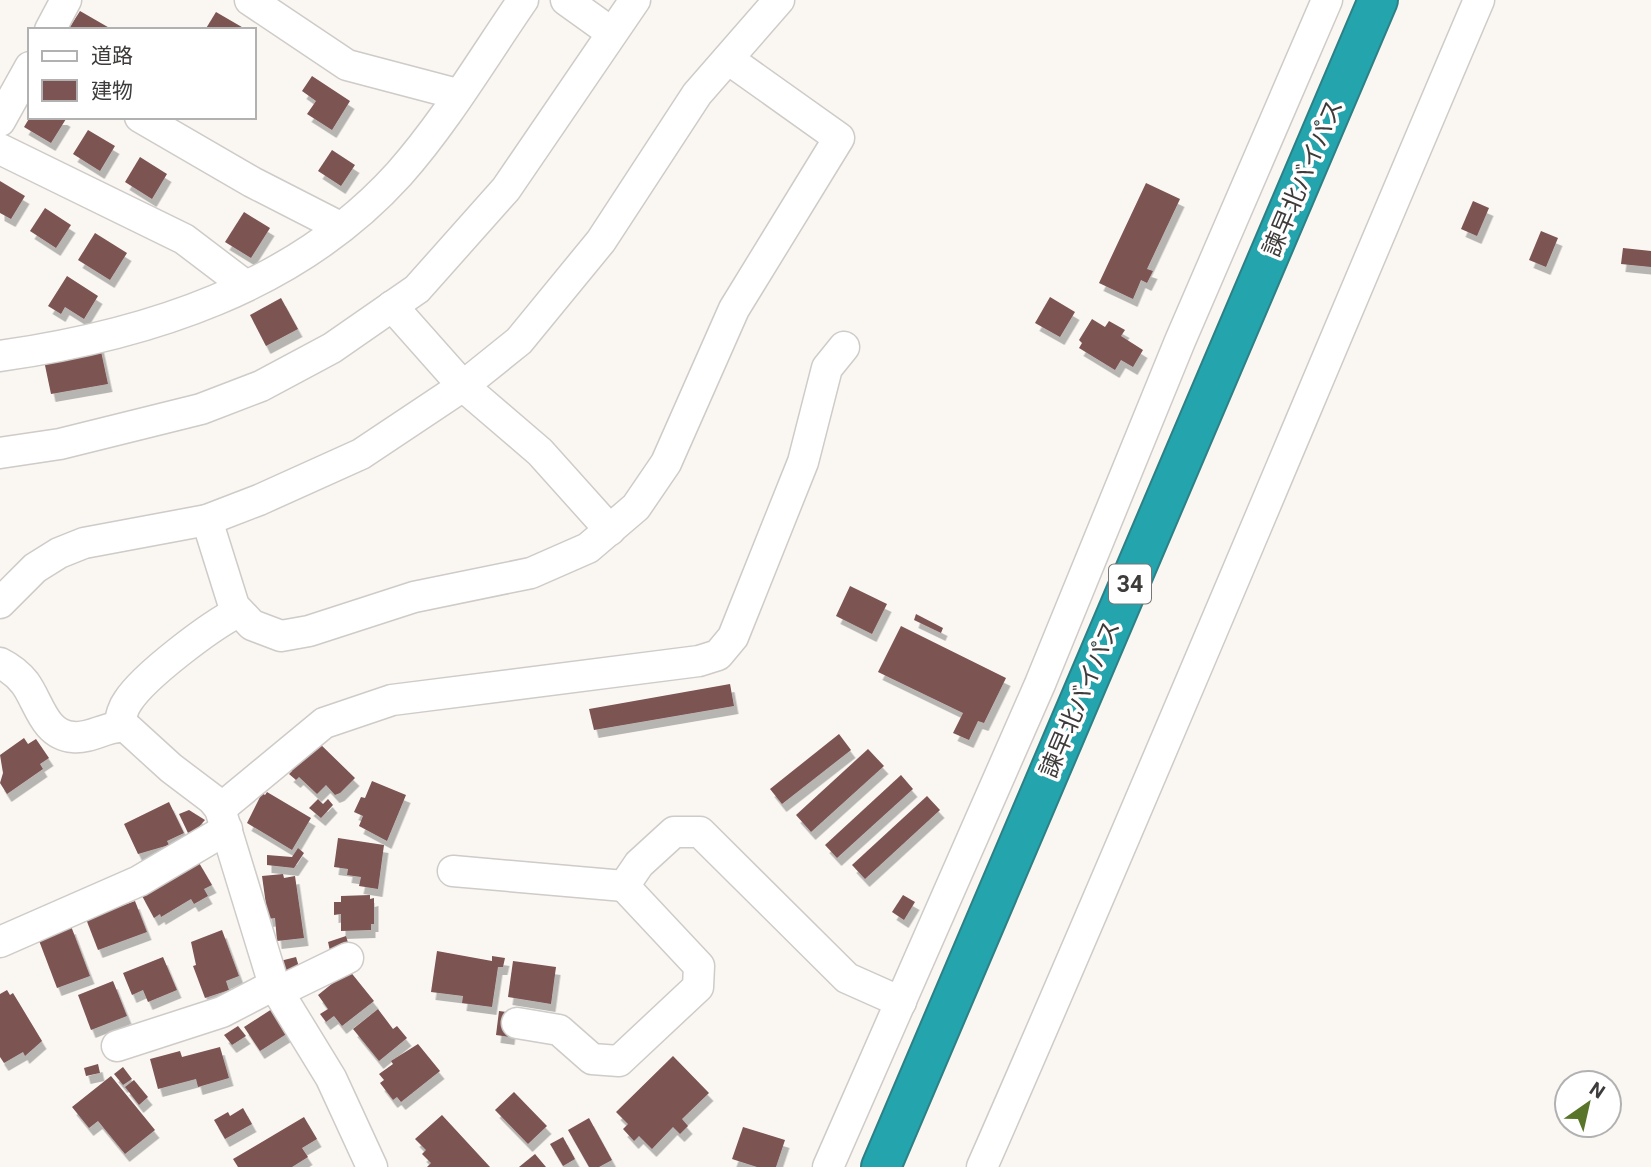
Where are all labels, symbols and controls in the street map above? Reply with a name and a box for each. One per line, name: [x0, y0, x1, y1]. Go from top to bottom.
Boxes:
legend: [28, 28, 256, 119]
text: 道路: [91, 44, 133, 68]
text: 建物: [91, 79, 133, 103]
street label: 諫早北バイパス: [1257, 95, 1349, 261]
road number: 34: [1109, 564, 1151, 604]
street label: 諫早北バイパス: [1034, 616, 1126, 782]
north arrow: [1553, 1069, 1623, 1139]
text: N: [1585, 1077, 1609, 1104]

